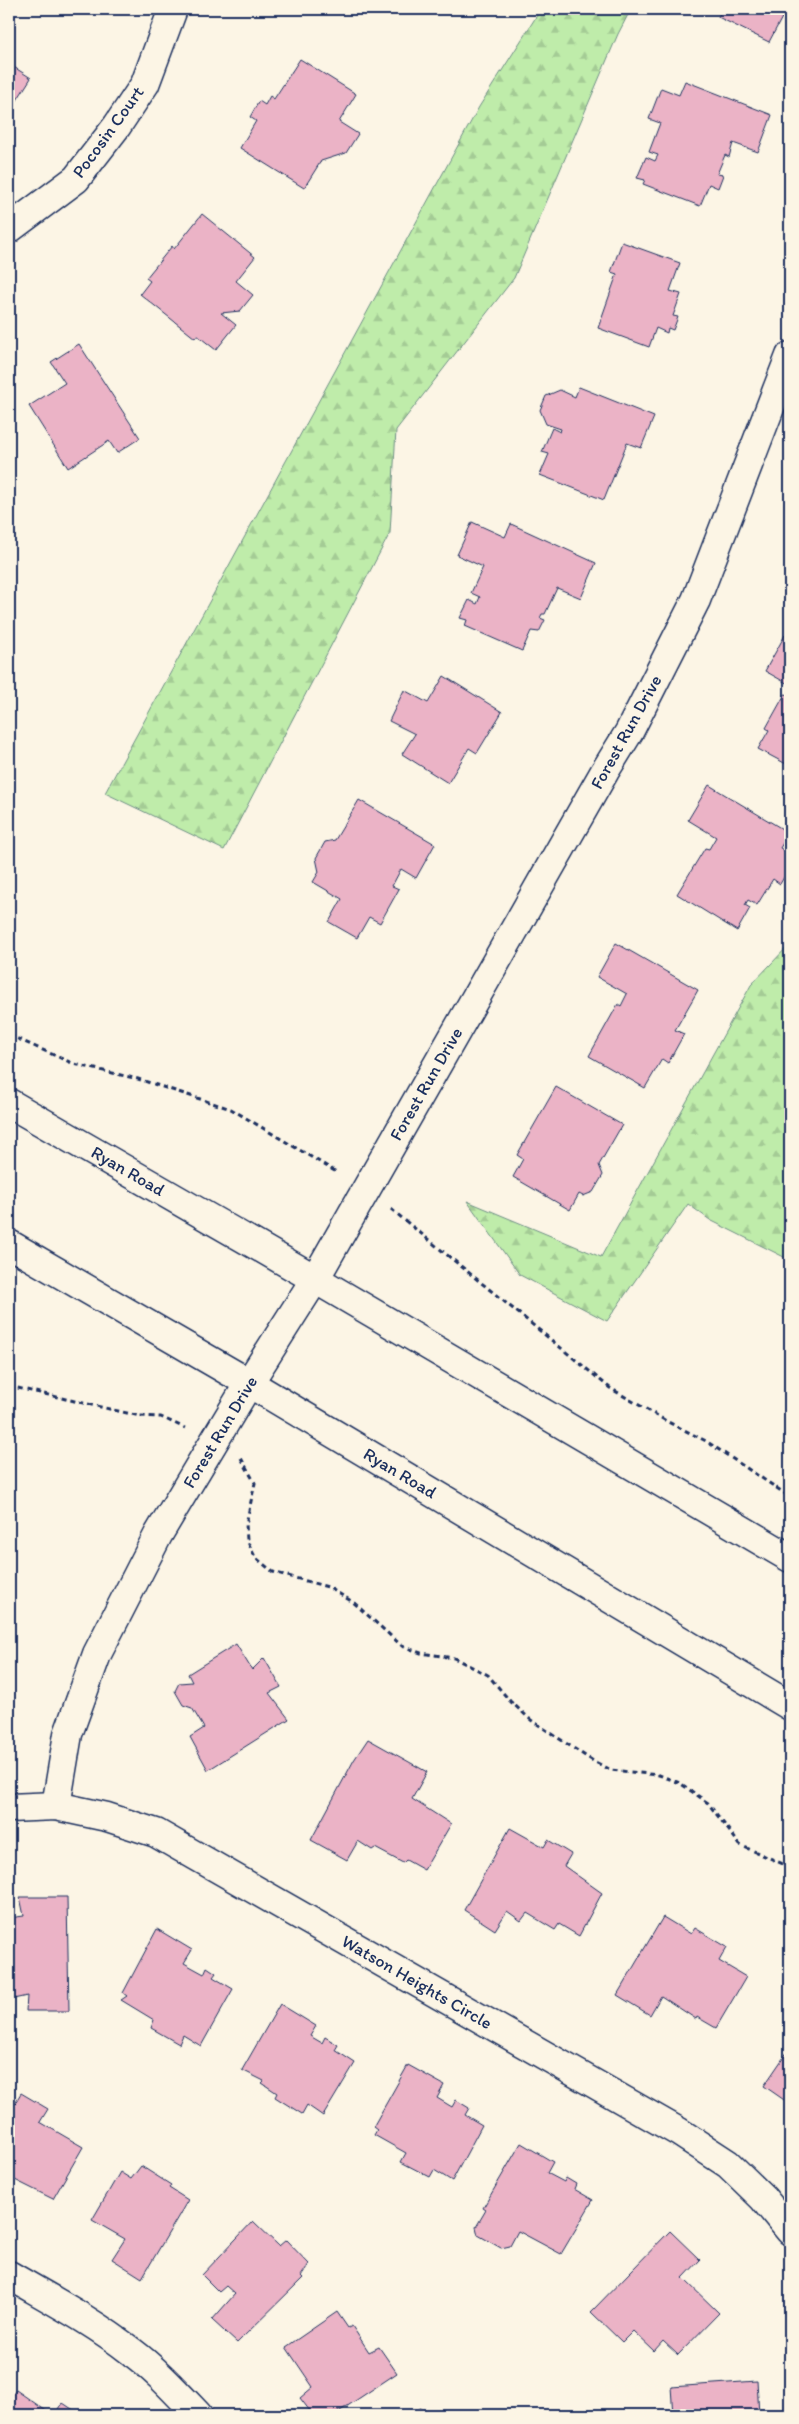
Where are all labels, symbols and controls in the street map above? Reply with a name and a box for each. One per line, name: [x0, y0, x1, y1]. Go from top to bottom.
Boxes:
street label: Pocosin Court: [67, 82, 149, 182]
street label: Forest Run Drive: [586, 671, 666, 793]
street label: Forest Run Drive: [385, 1023, 467, 1145]
street label: Ryan Road: [87, 1141, 169, 1201]
street label: Forest Run Drive: [178, 1372, 262, 1492]
street label: Ryan Road: [359, 1443, 441, 1504]
street label: Watson Heights Circle: [338, 1930, 496, 2034]

